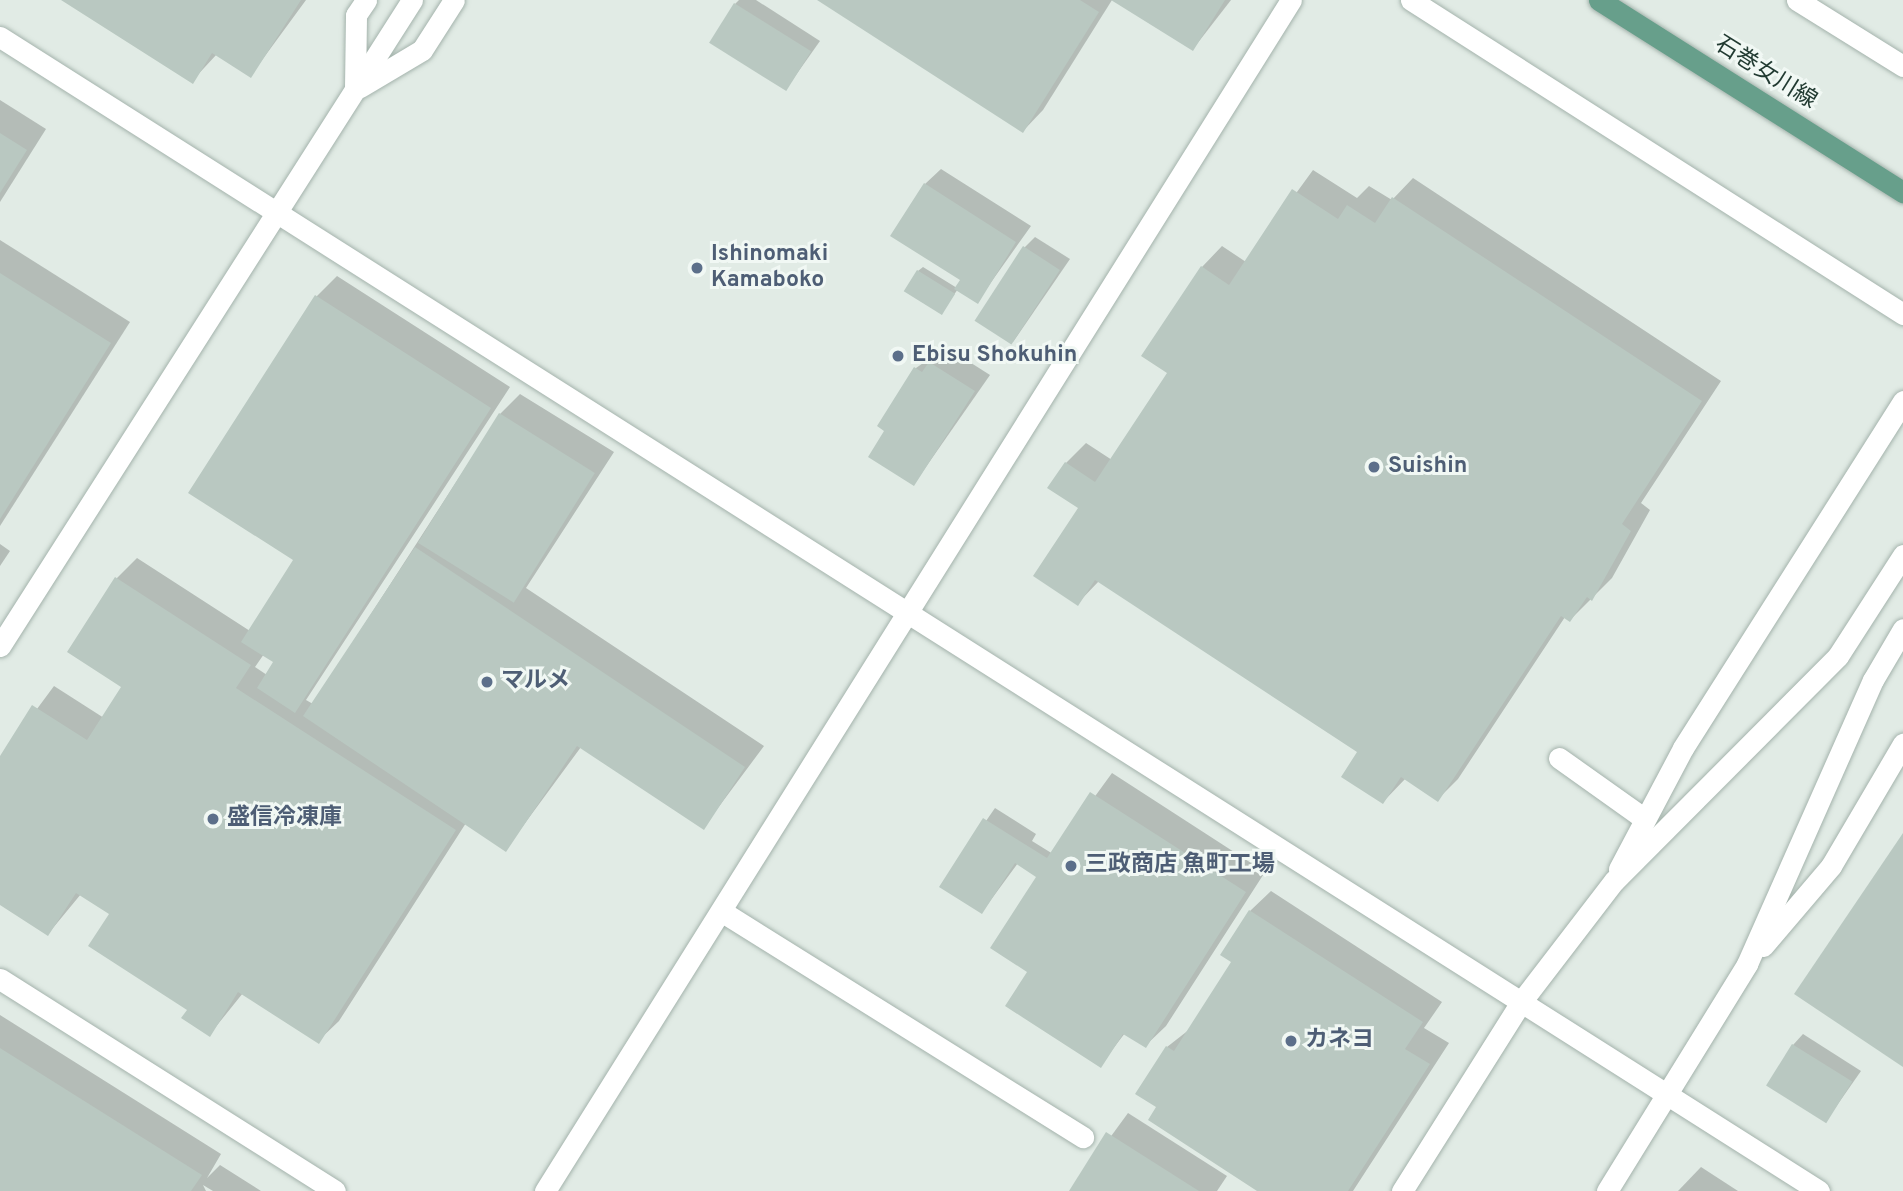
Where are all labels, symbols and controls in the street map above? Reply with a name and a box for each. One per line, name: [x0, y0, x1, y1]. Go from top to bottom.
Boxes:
street label: 石巻女川線: [1709, 32, 1821, 116]
place label: Ishinomaki Kamaboko: [711, 241, 828, 295]
marker: Ishinomaki Kamaboko: [689, 260, 705, 276]
place label: Ebisu Shokuhin: [912, 342, 1077, 370]
marker: Ebisu Shokuhin: [890, 348, 906, 364]
place label: Suishin: [1388, 453, 1467, 481]
marker: Suishin: [1366, 459, 1382, 475]
place label: マルメ: [501, 668, 570, 696]
marker: マルメ: [479, 674, 495, 690]
place label: 盛信冷凍庫: [227, 805, 342, 833]
marker: 盛信冷凍庫: [205, 811, 221, 827]
place label: 三政商店 魚町工場: [1085, 852, 1275, 880]
marker: 三政商店 魚町工場: [1063, 858, 1079, 874]
place label: カネヨ: [1305, 1027, 1374, 1055]
marker: カネヨ: [1283, 1033, 1299, 1049]

